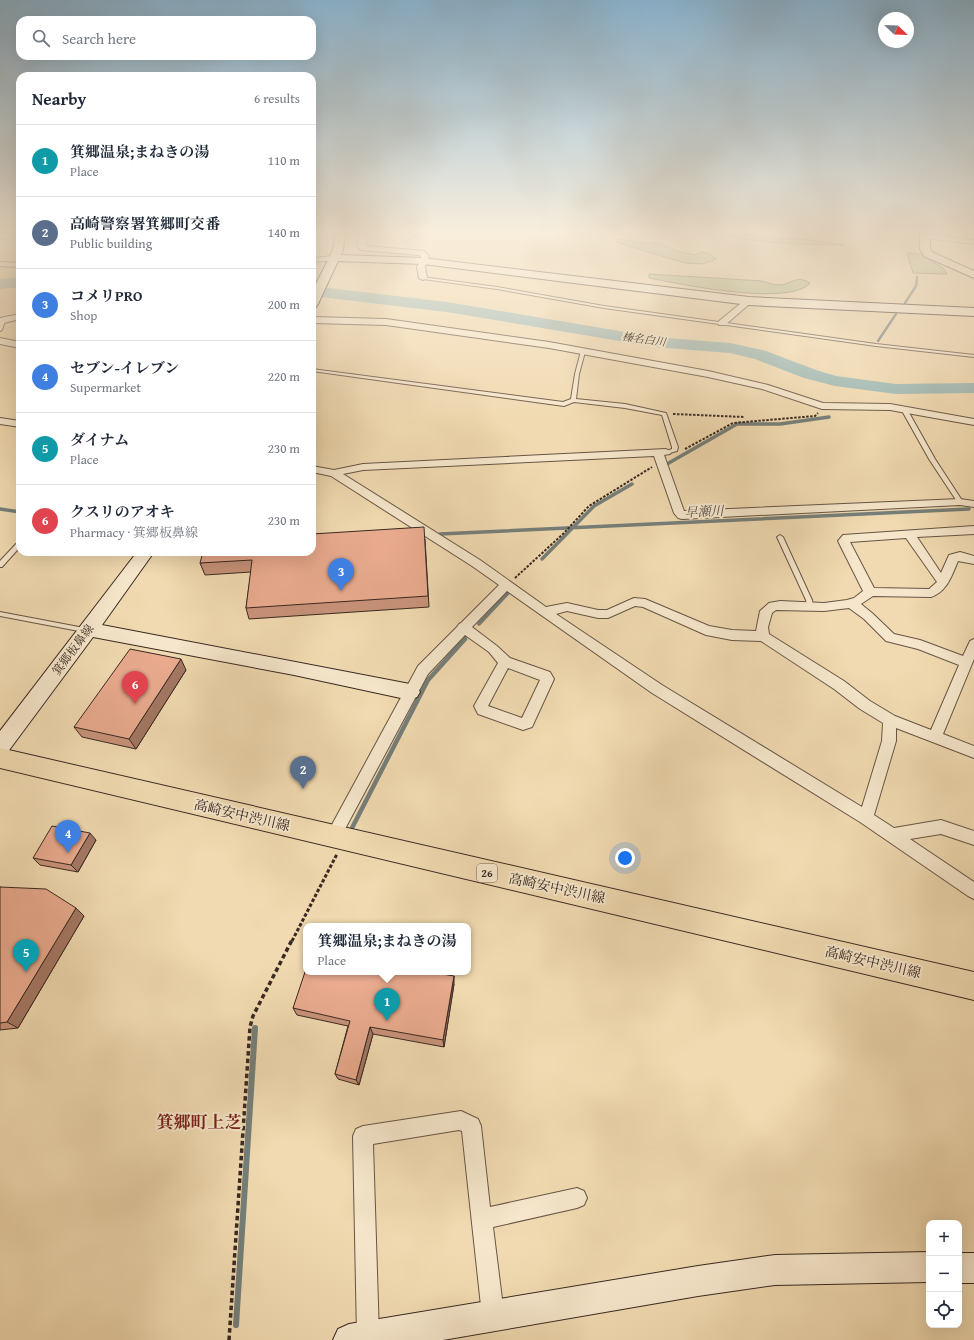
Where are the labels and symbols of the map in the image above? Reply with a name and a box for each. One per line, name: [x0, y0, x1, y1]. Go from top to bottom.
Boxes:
north arrow: [878, 12, 914, 48]
water label: 榛名白川: [621, 328, 668, 350]
water label: 早瀬川: [684, 501, 726, 522]
pin: 3: [328, 558, 354, 591]
street label: 箕郷板鼻線: [48, 621, 97, 679]
pin: 6: [122, 671, 148, 704]
pin: 2: [290, 756, 316, 789]
street label: 高崎安中渋川線: [192, 794, 292, 836]
pin: 4: [55, 820, 81, 853]
your location: [615, 848, 635, 868]
road number: 26: [477, 864, 497, 882]
street label: 高崎安中渋川線: [507, 868, 607, 908]
pin: 5: [13, 939, 39, 972]
street label: 高崎安中渋川線: [823, 941, 923, 983]
pin: 1: [374, 988, 400, 1021]
district label: 箕郷町上芝: [157, 1109, 242, 1134]

